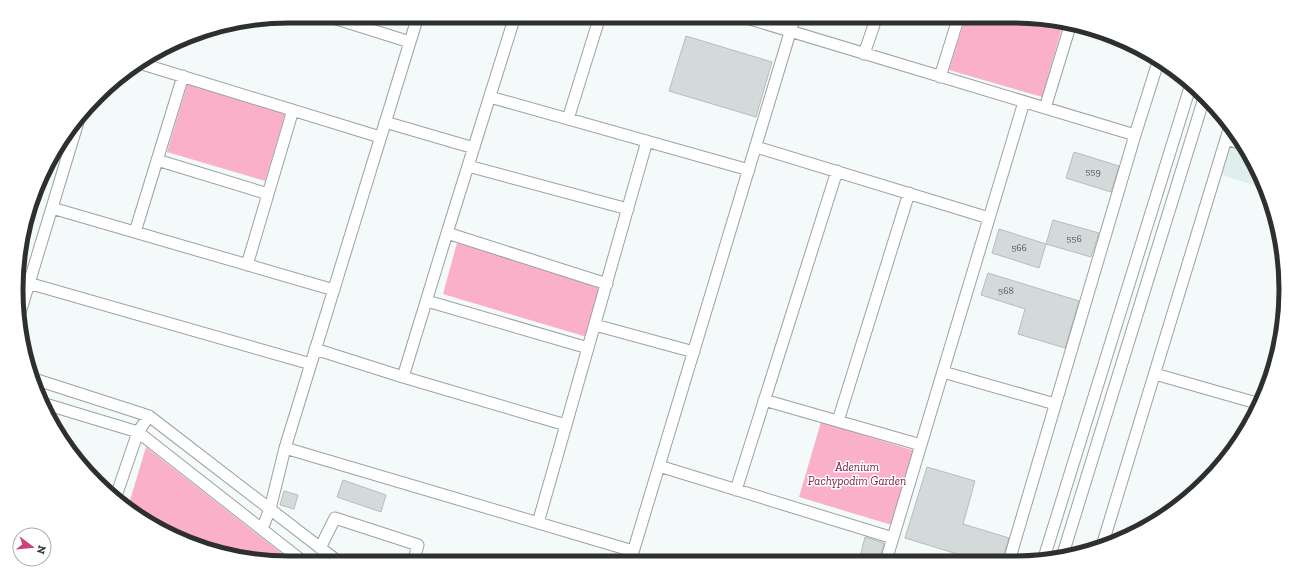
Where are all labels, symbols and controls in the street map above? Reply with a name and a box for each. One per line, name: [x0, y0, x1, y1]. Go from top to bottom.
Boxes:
house number: 559: [1085, 166, 1101, 178]
house number: 556: [1066, 233, 1082, 245]
house number: 566: [1011, 242, 1027, 254]
house number: 568: [998, 285, 1014, 297]
park label: Adenium Pachypodim Garden: [808, 460, 906, 488]
north arrow: [12, 527, 52, 567]
text: N: [34, 544, 49, 556]

